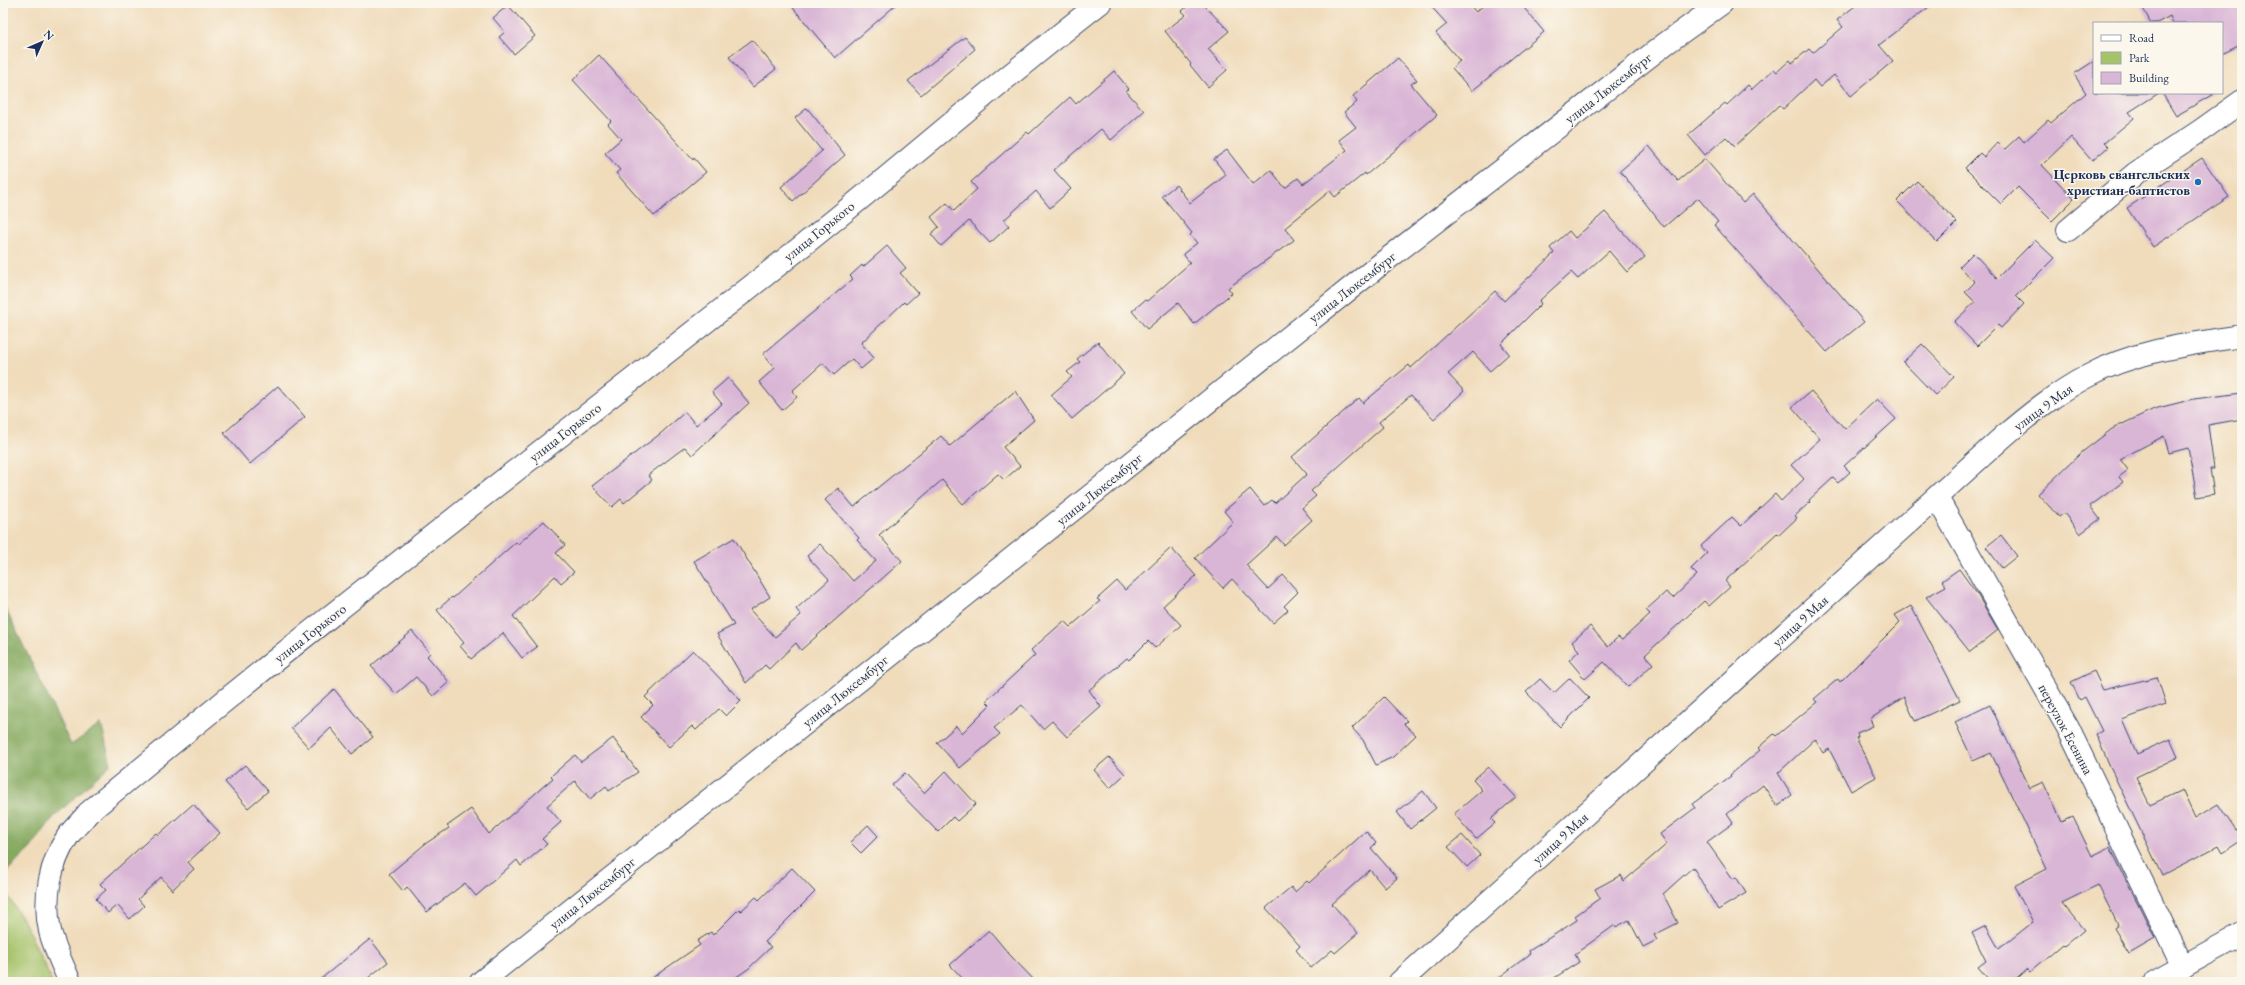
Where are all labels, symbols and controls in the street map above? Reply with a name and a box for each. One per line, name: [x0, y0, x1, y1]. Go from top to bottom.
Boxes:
north arrow: [22, 22, 62, 62]
legend: [2093, 22, 2223, 94]
text: N: [41, 27, 57, 43]
text: Road: [2129, 30, 2155, 46]
street label: улица Люксембург: [1561, 48, 1655, 128]
text: Park: [2129, 50, 2150, 66]
text: Building: [2129, 70, 2170, 86]
place label: Церковь евангельских христиан-баптистов: [2053, 165, 2190, 199]
marker: Церковь евангельских христиан-баптистов: [2193, 177, 2203, 187]
street label: улица Горького: [780, 197, 858, 265]
street label: улица Люксембург: [1305, 247, 1399, 327]
street label: улица 9 Мая: [2010, 379, 2076, 435]
street label: улица Горького: [525, 398, 605, 466]
street label: улица Люксембург: [1052, 449, 1146, 529]
street label: улица 9 Мая: [1768, 591, 1832, 651]
street label: улица Горького: [270, 599, 350, 667]
street label: улица Люксембург: [798, 651, 892, 731]
street label: переулок Есенина: [2035, 681, 2098, 778]
street label: улица 9 Мая: [1528, 808, 1592, 868]
street label: улица Люксембург: [545, 853, 639, 933]

